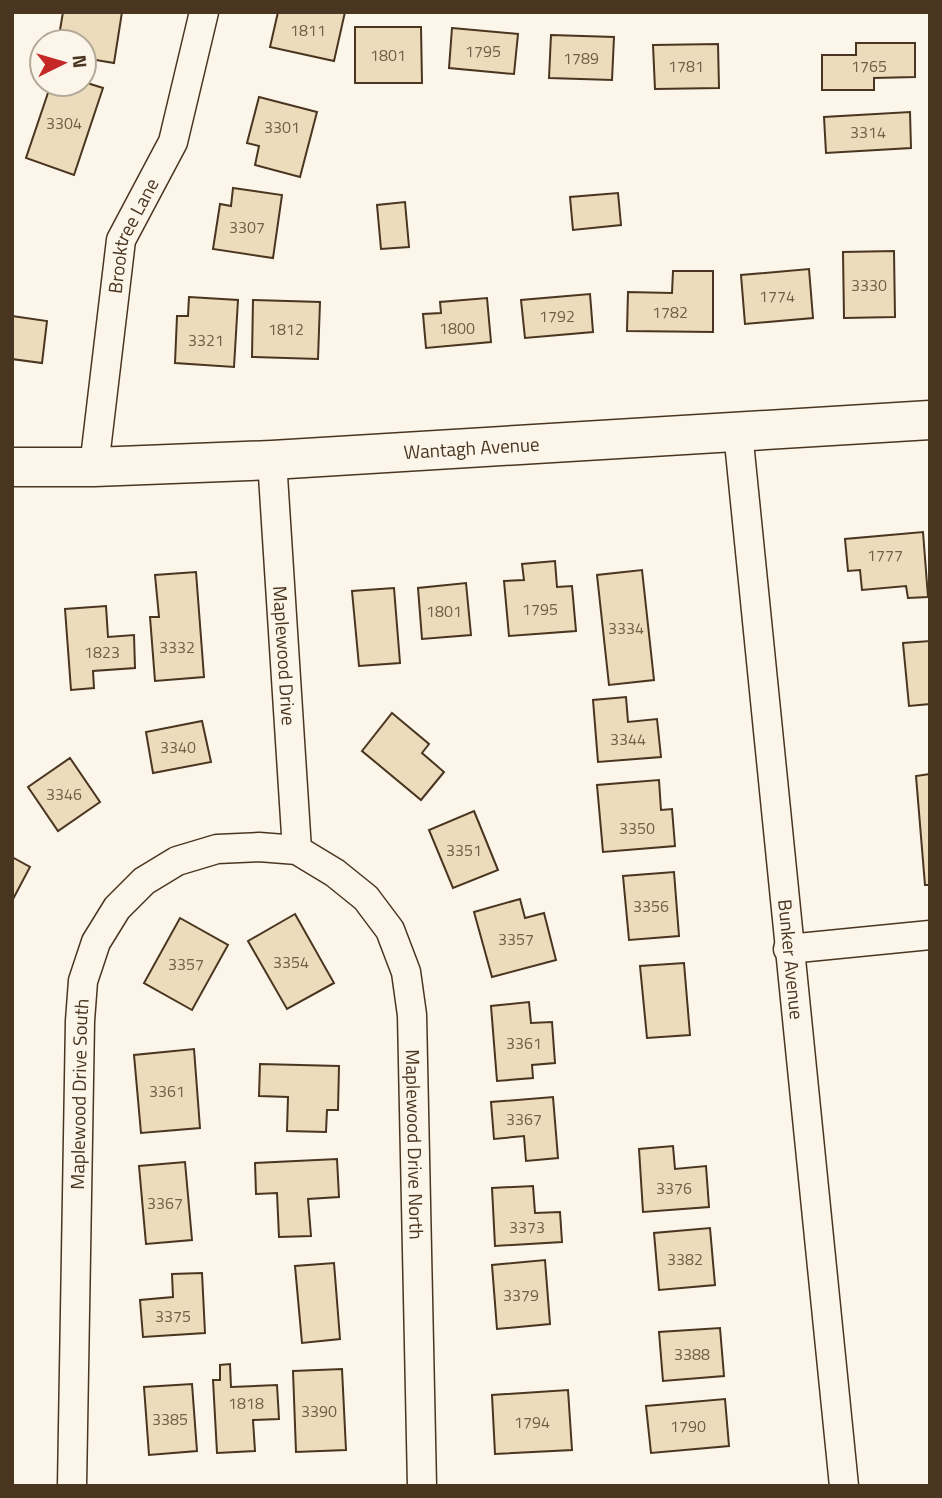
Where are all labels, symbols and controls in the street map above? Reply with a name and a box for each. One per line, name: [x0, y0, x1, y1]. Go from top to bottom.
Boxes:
house number: 1811: [290, 18, 326, 42]
north arrow: [28, 28, 98, 98]
house number: 1795: [465, 39, 501, 63]
house number: 1801: [370, 43, 406, 67]
house number: 1789: [563, 46, 599, 70]
text: N: [65, 54, 95, 69]
house number: 1781: [668, 54, 704, 78]
house number: 1765: [851, 54, 887, 78]
house number: 3304: [46, 111, 82, 135]
house number: 3301: [264, 115, 300, 139]
house number: 3314: [850, 120, 886, 144]
street label: Brooktree Lane: [100, 172, 165, 295]
house number: 3307: [229, 215, 265, 239]
house number: 3330: [851, 273, 887, 297]
house number: 1774: [759, 284, 795, 308]
house number: 1782: [652, 300, 688, 324]
house number: 1792: [539, 304, 575, 328]
house number: 1800: [439, 316, 475, 340]
house number: 1812: [268, 317, 304, 341]
house number: 3321: [188, 328, 224, 352]
street label: Wantagh Avenue: [403, 429, 540, 466]
house number: 1777: [867, 543, 903, 567]
street label: Maplewood Drive: [266, 585, 304, 726]
house number: 1795: [522, 597, 558, 621]
house number: 1801: [426, 599, 462, 623]
house number: 3334: [608, 616, 644, 640]
house number: 3332: [159, 635, 195, 659]
house number: 1823: [84, 640, 120, 664]
house number: 3344: [610, 727, 646, 751]
house number: 3340: [160, 735, 196, 759]
house number: 3346: [46, 782, 82, 806]
house number: 3350: [619, 816, 655, 840]
house number: 3351: [446, 838, 482, 862]
house number: 3356: [633, 894, 669, 918]
street label: Bunker Avenue: [771, 898, 812, 1021]
house number: 3357: [498, 927, 534, 951]
house number: 3354: [273, 950, 309, 974]
house number: 3357: [168, 952, 204, 976]
street label: Maplewood Drive South: [62, 997, 96, 1190]
house number: 3361: [506, 1031, 542, 1055]
street label: Maplewood Drive North: [399, 1049, 432, 1240]
house number: 3361: [149, 1079, 185, 1103]
house number: 3367: [506, 1107, 542, 1131]
house number: 3376: [656, 1176, 692, 1200]
house number: 3367: [147, 1191, 183, 1215]
house number: 3373: [509, 1215, 545, 1239]
house number: 3382: [667, 1247, 703, 1271]
house number: 3379: [503, 1283, 539, 1307]
house number: 3375: [155, 1304, 191, 1328]
house number: 3388: [674, 1342, 710, 1366]
house number: 1818: [228, 1391, 264, 1415]
house number: 3390: [301, 1399, 337, 1423]
house number: 3385: [152, 1407, 188, 1431]
house number: 1794: [514, 1410, 550, 1434]
house number: 1790: [670, 1414, 706, 1438]

